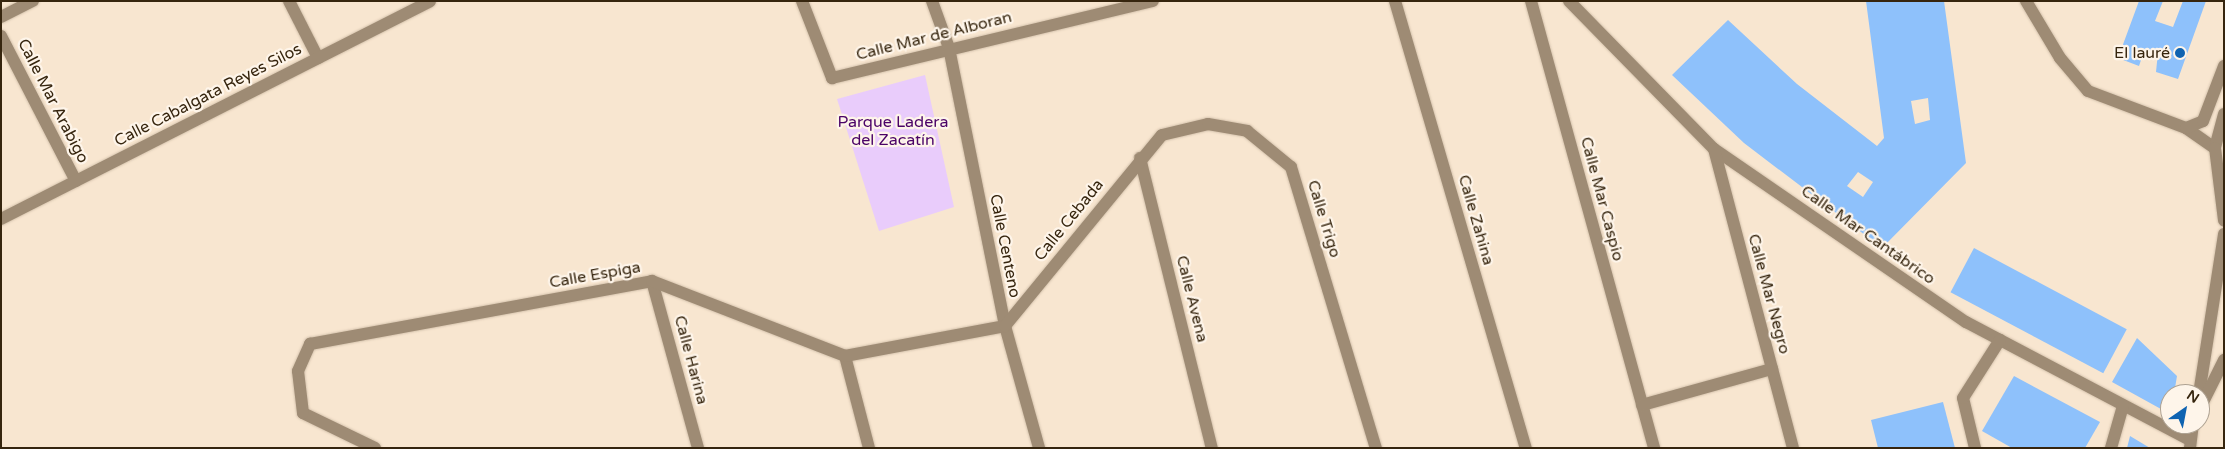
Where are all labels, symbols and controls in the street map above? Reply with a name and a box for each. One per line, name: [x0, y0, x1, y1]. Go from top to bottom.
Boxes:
street label: Calle Mar de Alboran: [854, 7, 1014, 65]
street label: Calle Mar Arabigo: [13, 36, 93, 166]
street label: Calle Cabalgata Reyes Silos: [111, 39, 305, 151]
place label: El lauré: [2114, 43, 2170, 63]
marker: El lauré: [2174, 47, 2186, 59]
park label: Parque Ladera del Zacatín: [838, 112, 948, 150]
street label: Calle Mar Caspio: [1576, 135, 1628, 263]
street label: Calle Zahina: [1454, 173, 1498, 267]
street label: Calle Cebada: [1030, 175, 1108, 265]
street label: Calle Trigo: [1303, 178, 1345, 260]
street label: Calle Mar Cantábrico: [1797, 181, 1939, 289]
street label: Calle Centeno: [986, 192, 1024, 300]
street label: Calle Mar Negro: [1744, 232, 1794, 356]
street label: Calle Avena: [1172, 254, 1212, 344]
street label: Calle Espiga: [548, 258, 642, 292]
street label: Calle Harina: [670, 313, 712, 407]
north arrow: [2160, 384, 2210, 434]
text: N: [2184, 387, 2202, 407]

